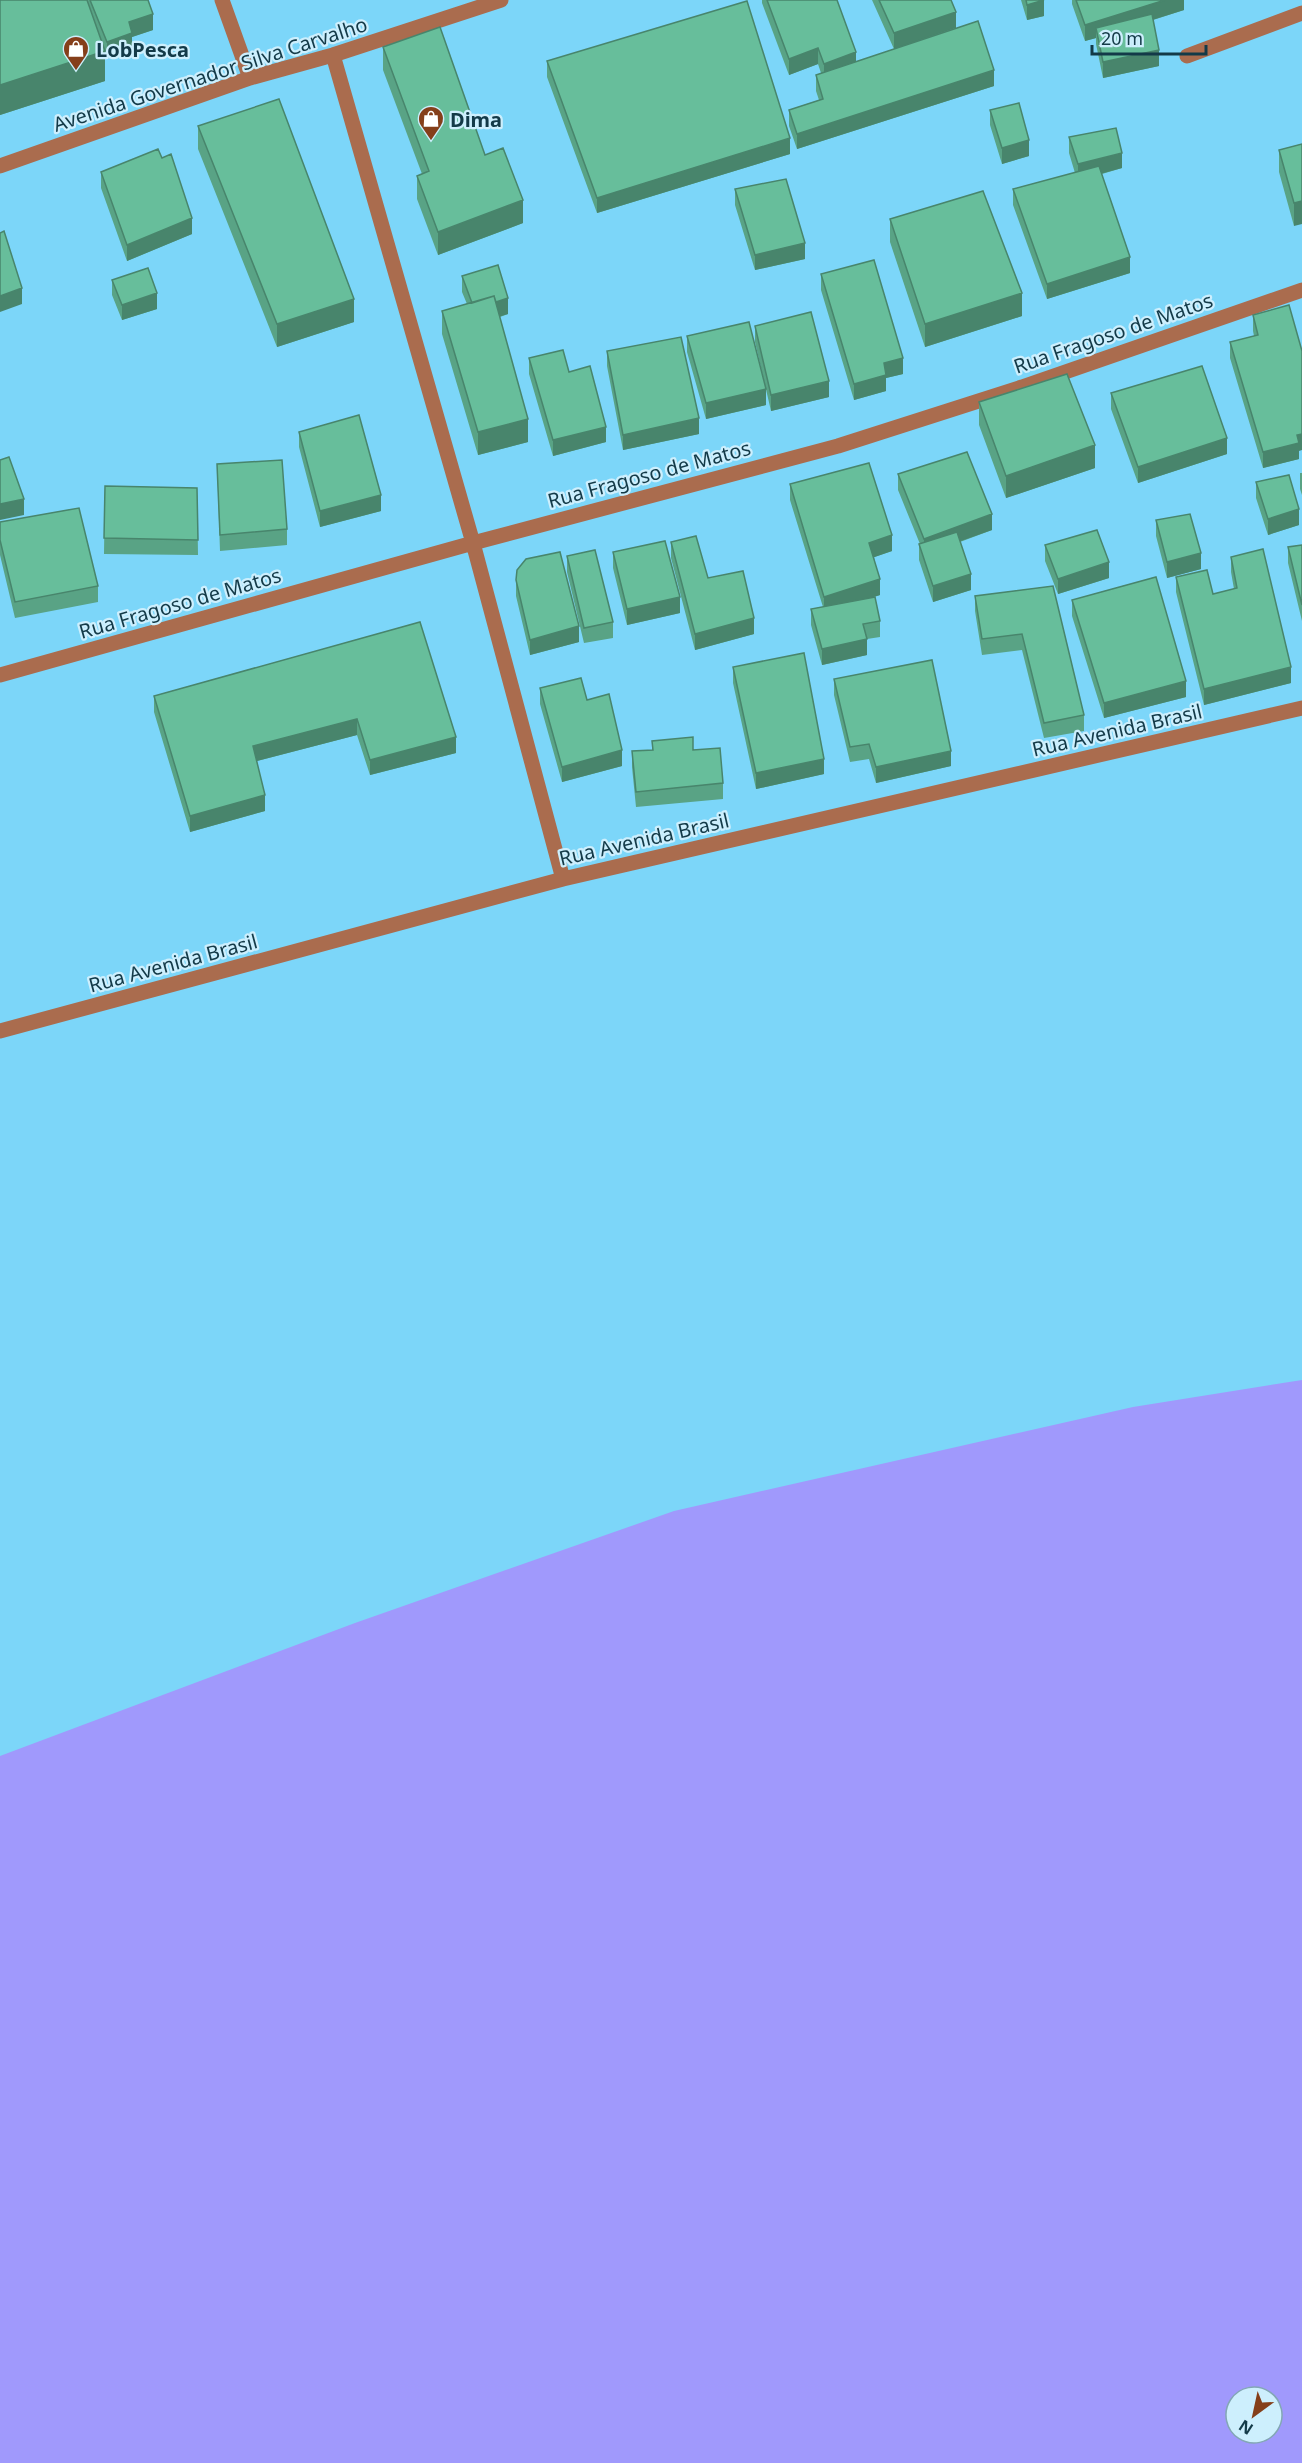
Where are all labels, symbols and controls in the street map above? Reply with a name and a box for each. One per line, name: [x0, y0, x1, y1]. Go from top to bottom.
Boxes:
street label: Avenida Governador Silva Carvalho: [49, 10, 371, 138]
scale bar: [1092, 18, 1206, 56]
text: 20 m: [1101, 26, 1143, 50]
shop icon: LobPesca: [61, 34, 91, 72]
place label: LobPesca: [96, 36, 189, 63]
shop icon: Dima: [416, 104, 446, 142]
place label: Dima: [450, 106, 502, 133]
street label: Rua Fragoso de Matos: [1010, 286, 1216, 380]
street label: Rua Fragoso de Matos: [545, 434, 753, 514]
street label: Rua Fragoso de Matos: [76, 561, 284, 645]
street label: Rua Avenida Brasil: [1029, 697, 1205, 763]
street label: Rua Avenida Brasil: [556, 806, 732, 872]
street label: Rua Avenida Brasil: [86, 927, 260, 999]
north arrow: [1224, 2385, 1284, 2445]
text: N: [1234, 2415, 1257, 2440]

